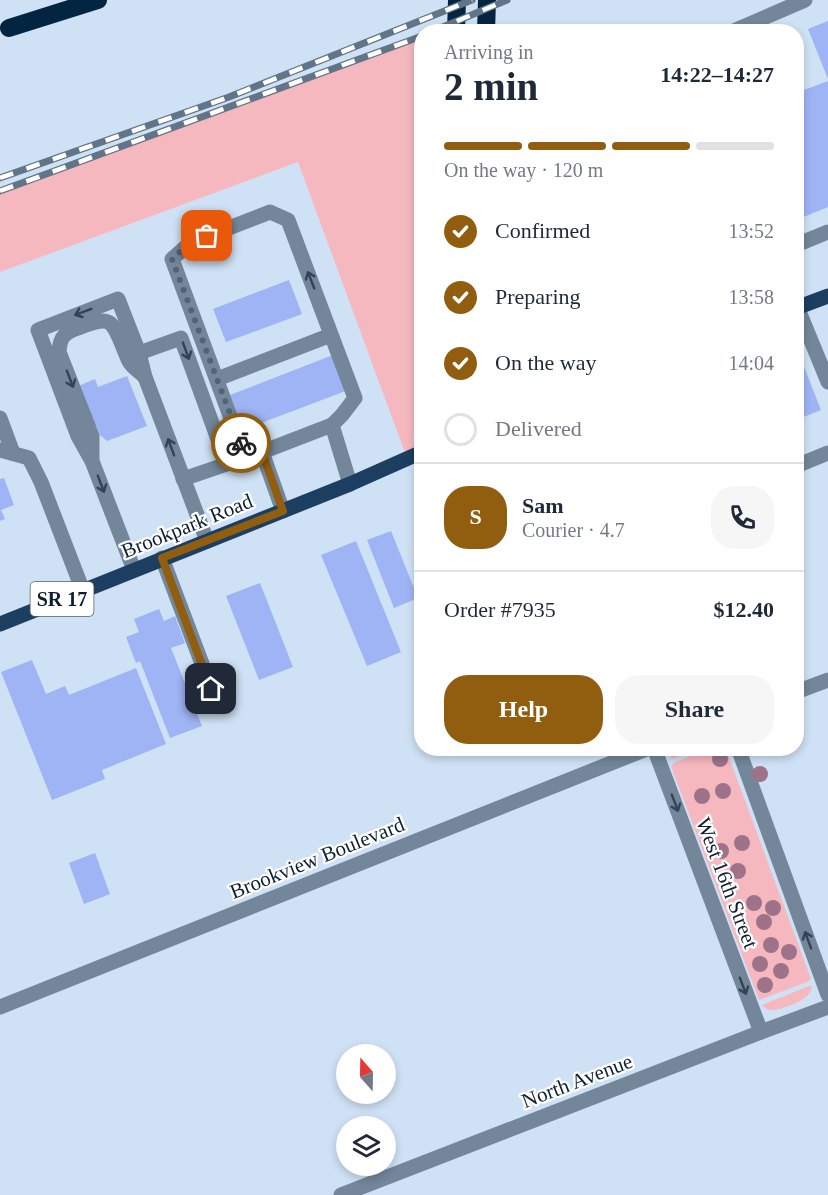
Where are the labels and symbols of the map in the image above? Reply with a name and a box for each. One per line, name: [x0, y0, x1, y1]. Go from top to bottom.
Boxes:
pin: [181, 210, 232, 261]
one-way arrow: [304, 271, 315, 290]
one-way arrow: [75, 307, 93, 318]
one-way arrow: [182, 341, 193, 360]
one-way arrow: [65, 369, 76, 388]
courier: [211, 413, 271, 473]
one-way arrow: [165, 438, 176, 457]
one-way arrow: [96, 474, 107, 493]
street label: Brookpark Road: [118, 489, 257, 563]
road number: SR 17: [31, 582, 94, 616]
pin: [185, 663, 236, 714]
one-way arrow: [670, 793, 681, 812]
street label: Brookview Boulevard: [226, 812, 408, 904]
street label: West 16th Street: [691, 814, 763, 952]
one-way arrow: [802, 932, 813, 950]
one-way arrow: [739, 976, 750, 995]
north arrow: [336, 1044, 396, 1104]
street label: North Avenue: [518, 1049, 636, 1113]

